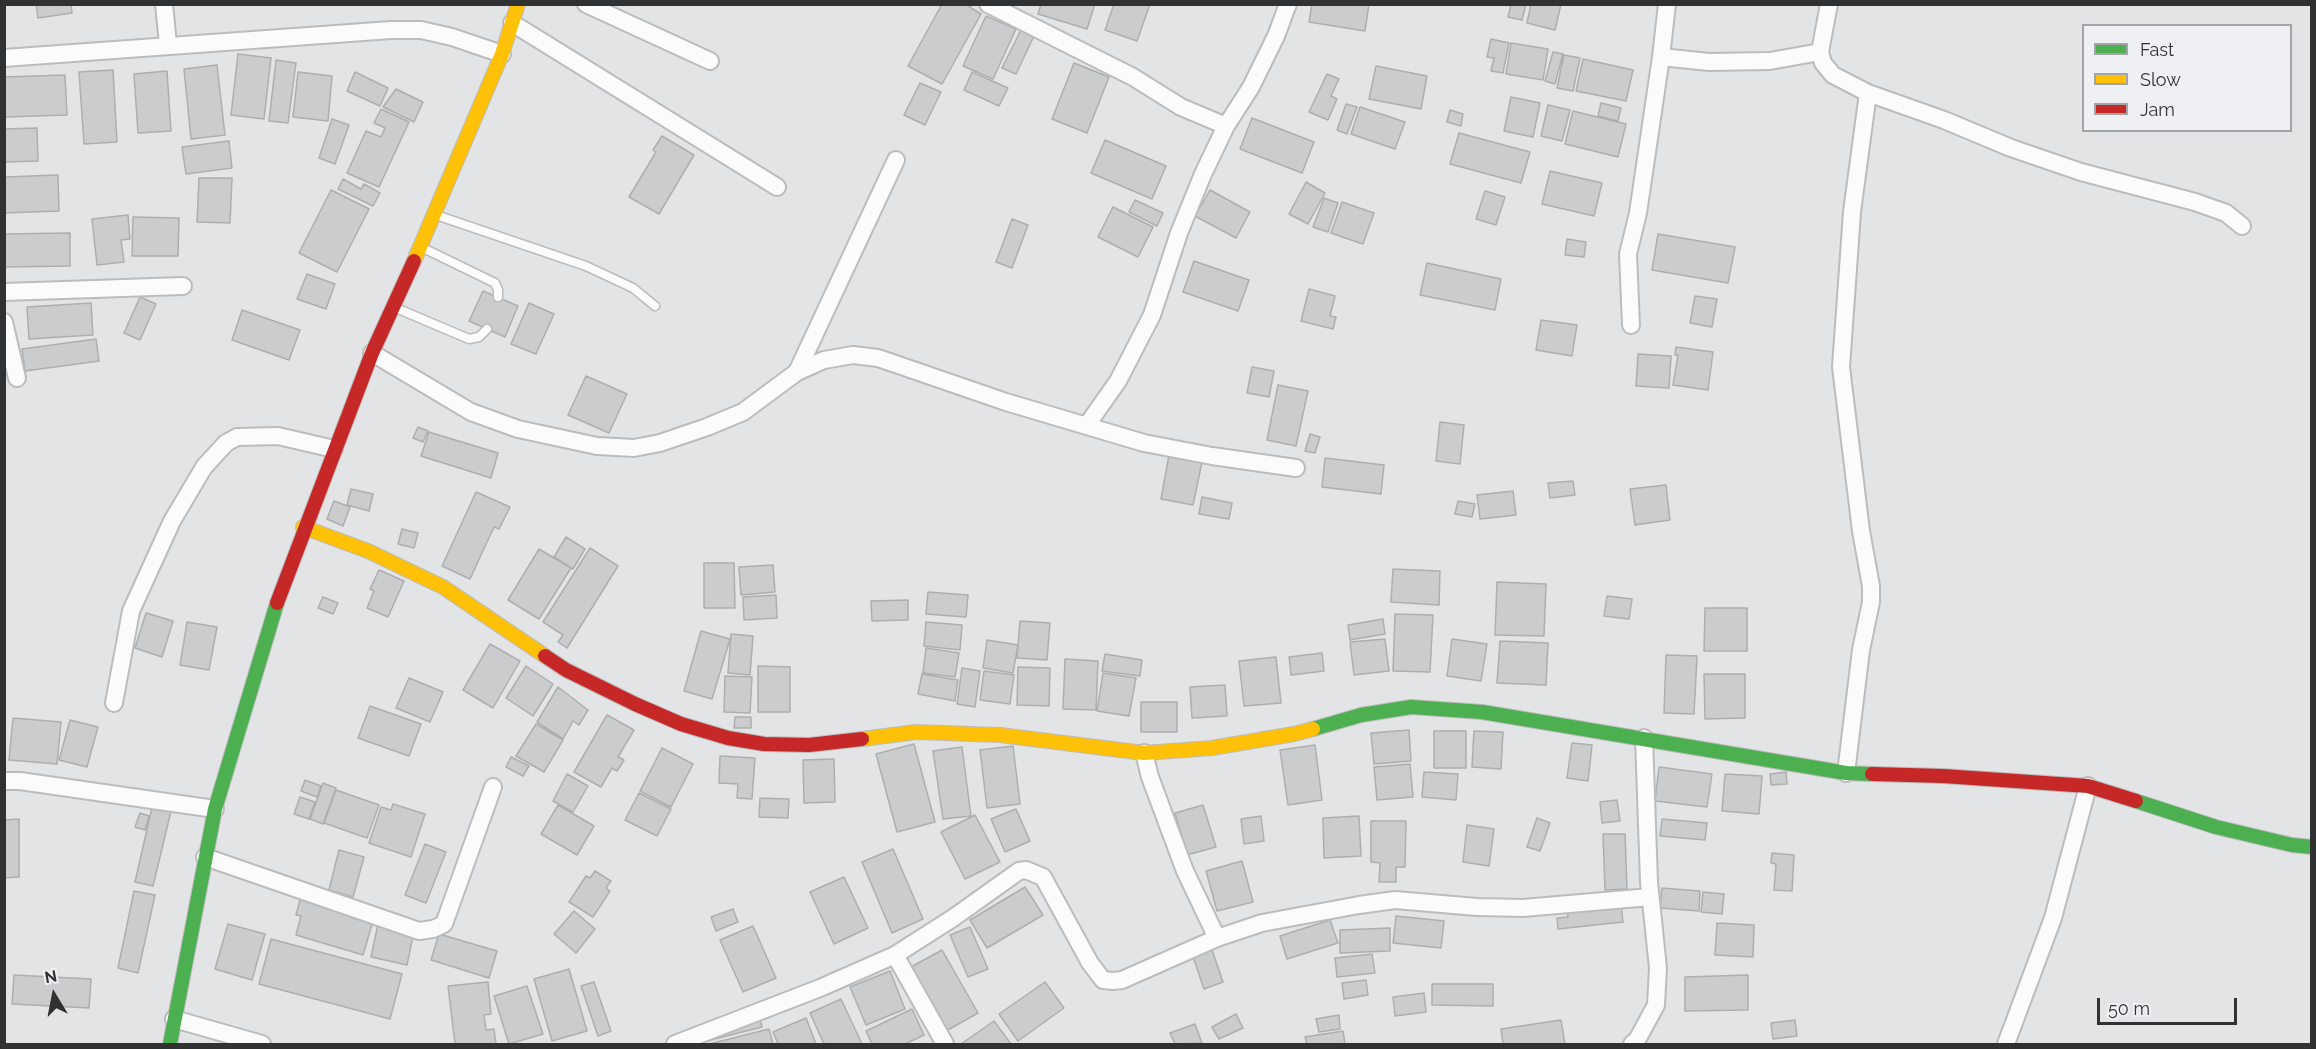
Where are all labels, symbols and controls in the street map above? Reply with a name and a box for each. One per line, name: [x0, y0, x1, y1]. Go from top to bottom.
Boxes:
legend: [2082, 24, 2292, 132]
text: Fast: [2140, 39, 2174, 60]
text: Slow: [2140, 69, 2181, 90]
text: Jam: [2140, 99, 2175, 120]
north arrow: [24, 965, 84, 1025]
text: N: [43, 966, 58, 987]
scale bar: [2100, 986, 2240, 1024]
text: 50 m: [2108, 998, 2150, 1019]

